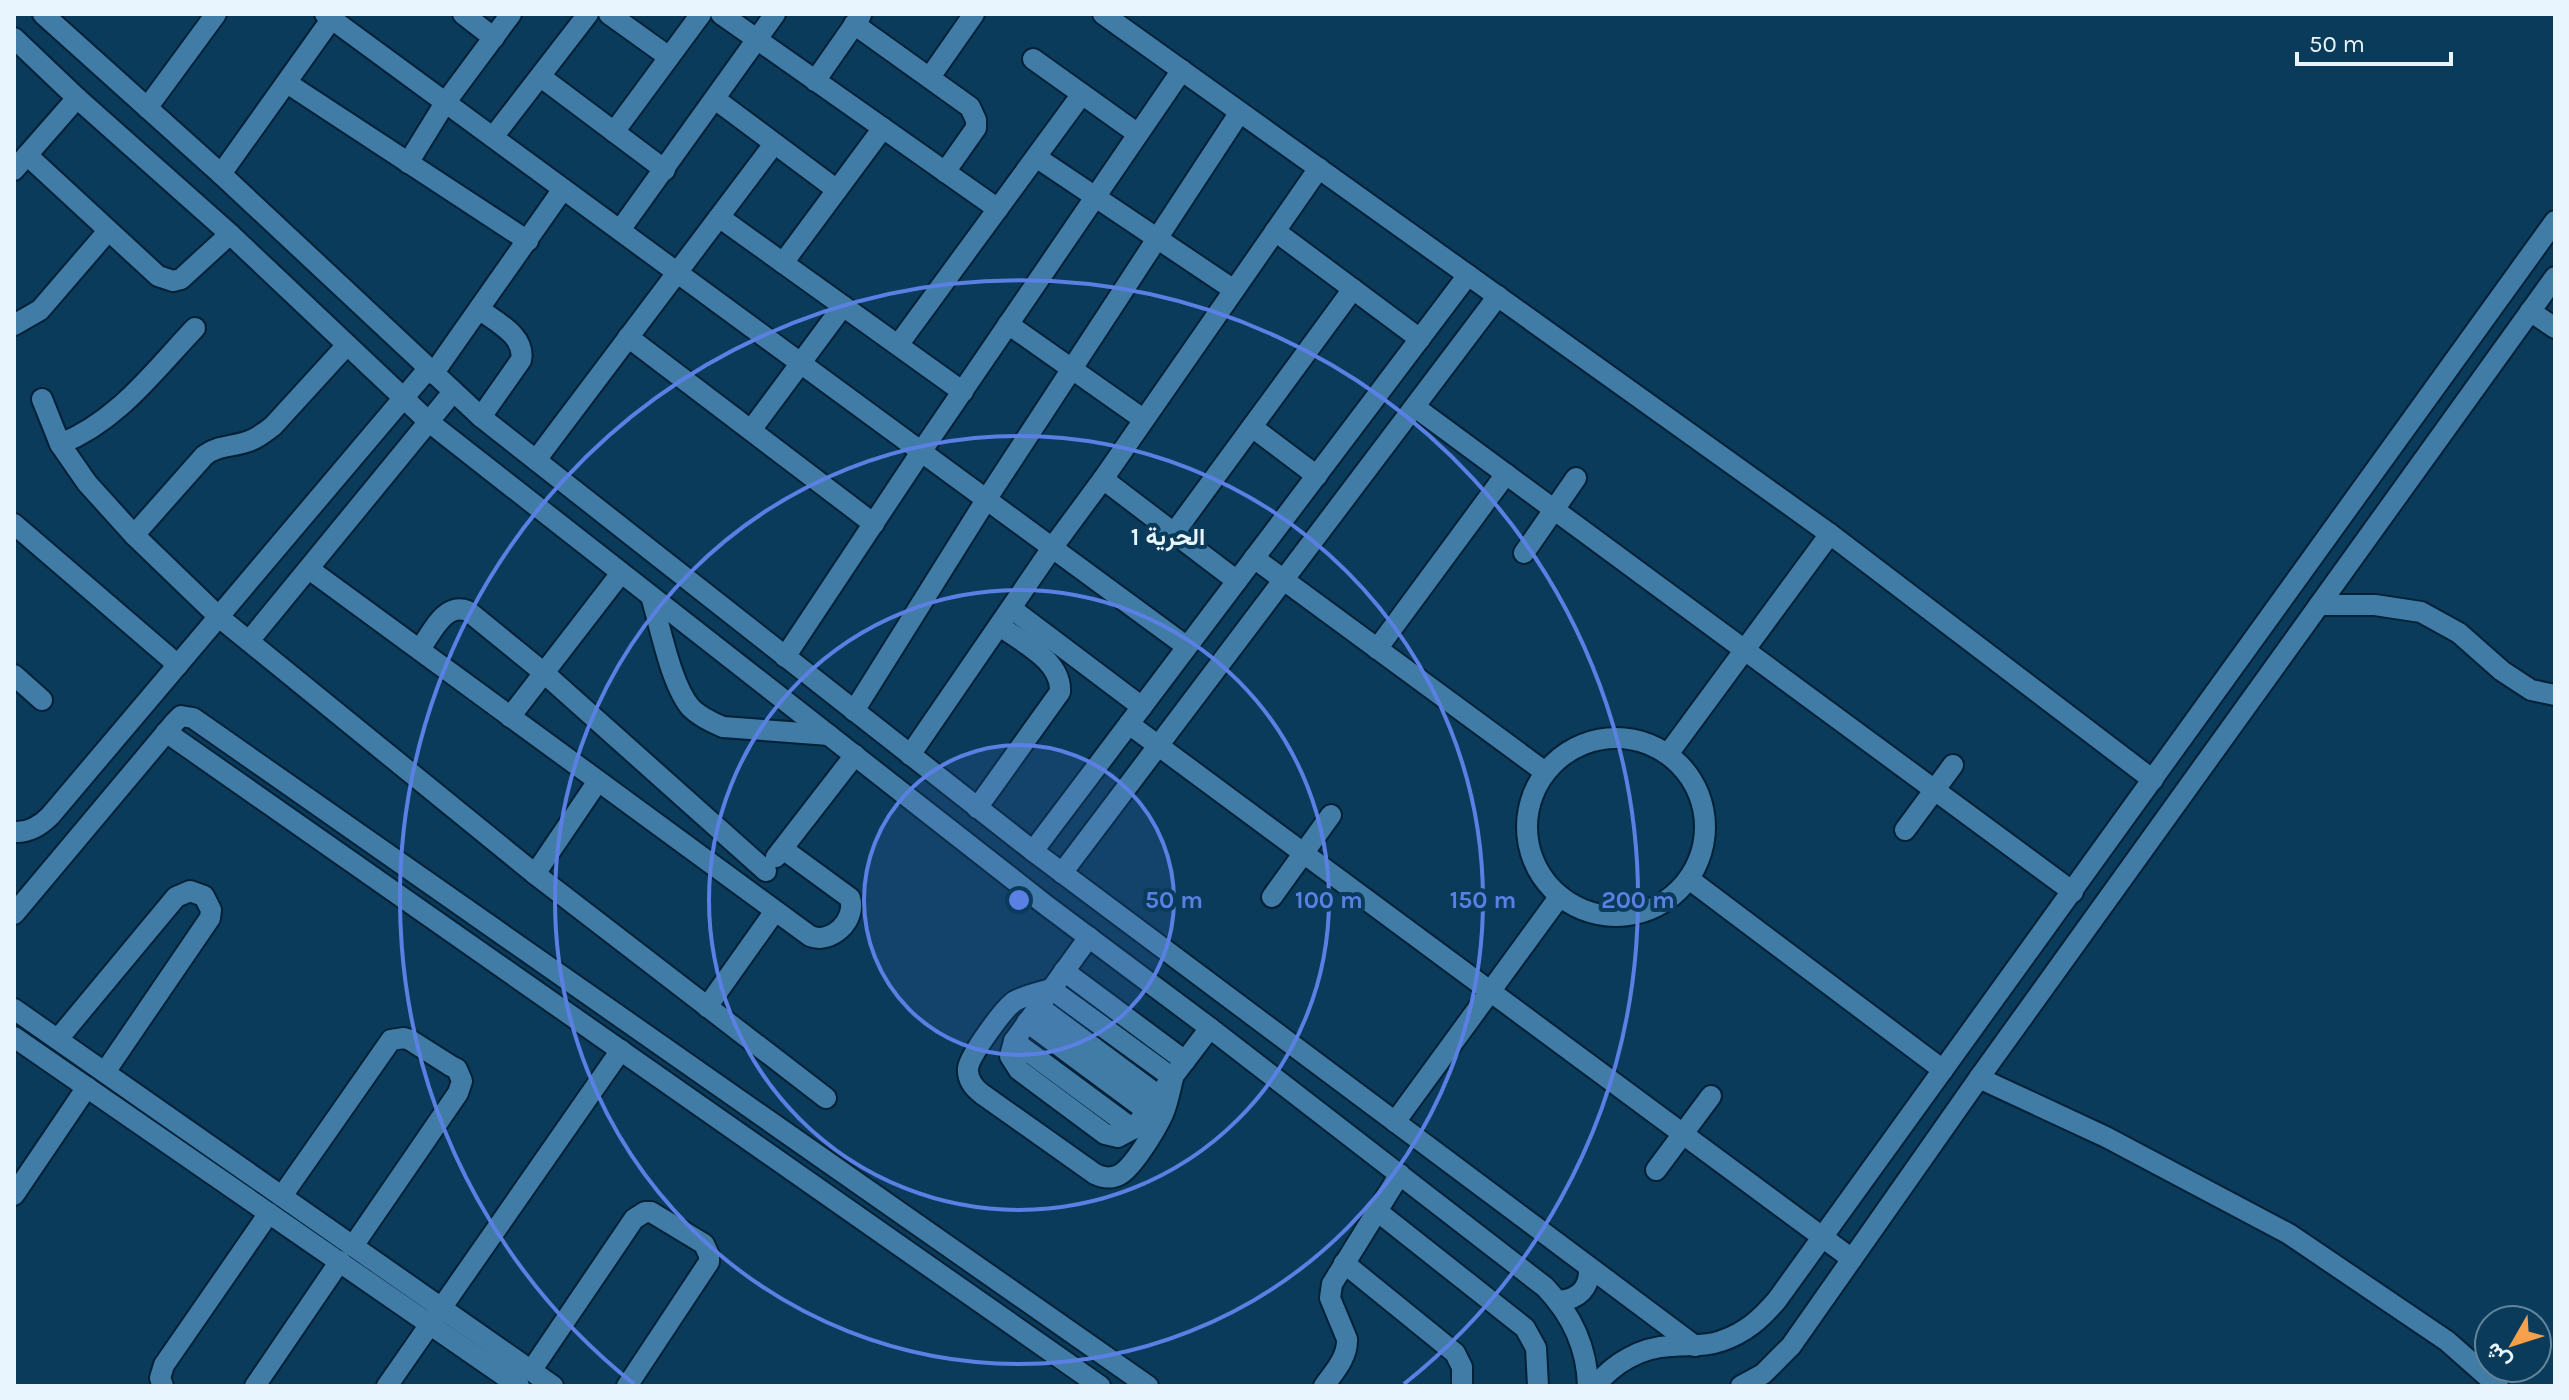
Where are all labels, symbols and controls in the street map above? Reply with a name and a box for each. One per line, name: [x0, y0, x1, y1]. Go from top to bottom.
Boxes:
scale bar: [2297, 16, 2451, 66]
text: 50 m: [2309, 30, 2365, 58]
district label: الحرية 1: [1131, 523, 1205, 552]
centre of rings: [1005, 886, 1033, 914]
text: 50 m: [1145, 886, 1203, 914]
text: 100 m: [1295, 886, 1363, 914]
text: 150 m: [1450, 886, 1516, 914]
text: 200 m: [1601, 886, 1675, 914]
north arrow: [2473, 1304, 2553, 1384]
text: ش: [2480, 1338, 2517, 1374]

